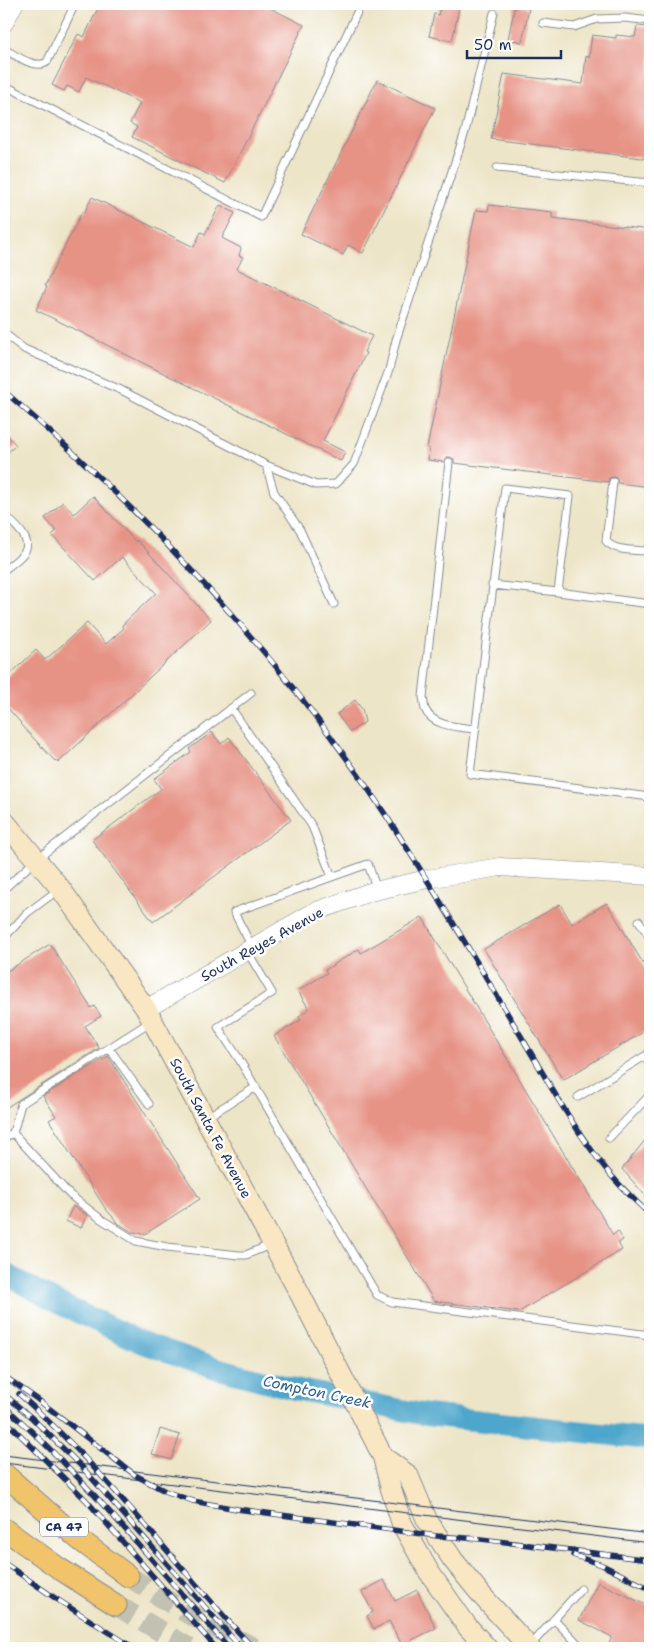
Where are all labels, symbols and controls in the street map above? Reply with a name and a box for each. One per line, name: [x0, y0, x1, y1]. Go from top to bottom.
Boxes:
scale bar: [467, 28, 560, 60]
text: 50 m: [474, 35, 512, 55]
street label: South Reyes Avenue: [198, 903, 326, 985]
street label: South Santa Fe Avenue: [166, 1055, 256, 1201]
water label: Compton Creek: [261, 1371, 373, 1413]
road number: CA 47: [40, 1518, 88, 1536]

